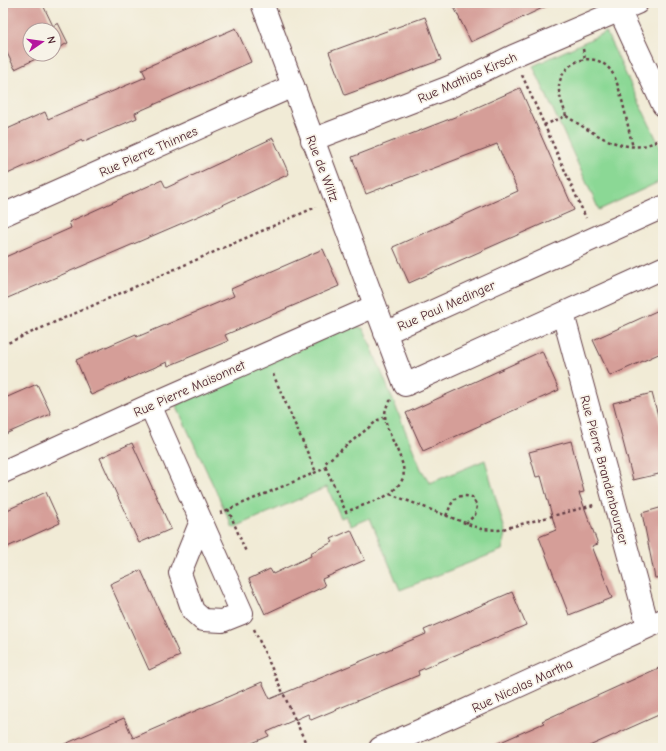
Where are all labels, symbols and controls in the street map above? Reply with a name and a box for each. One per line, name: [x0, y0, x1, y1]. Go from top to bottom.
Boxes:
north arrow: [22, 22, 62, 62]
text: N: [44, 35, 58, 45]
street label: Rue Mathias Kirsch: [415, 49, 519, 106]
street label: Rue Pierre Thinnes: [97, 123, 200, 180]
street label: Rue de Wiltz: [303, 133, 342, 204]
street label: Rue Paul Medinger: [395, 277, 498, 334]
street label: Rue Pierre Maisonnet: [131, 357, 248, 420]
street label: Rue Pierre Brandenbourger: [577, 394, 632, 547]
street label: Rue Nicolas Martha: [469, 656, 575, 715]

